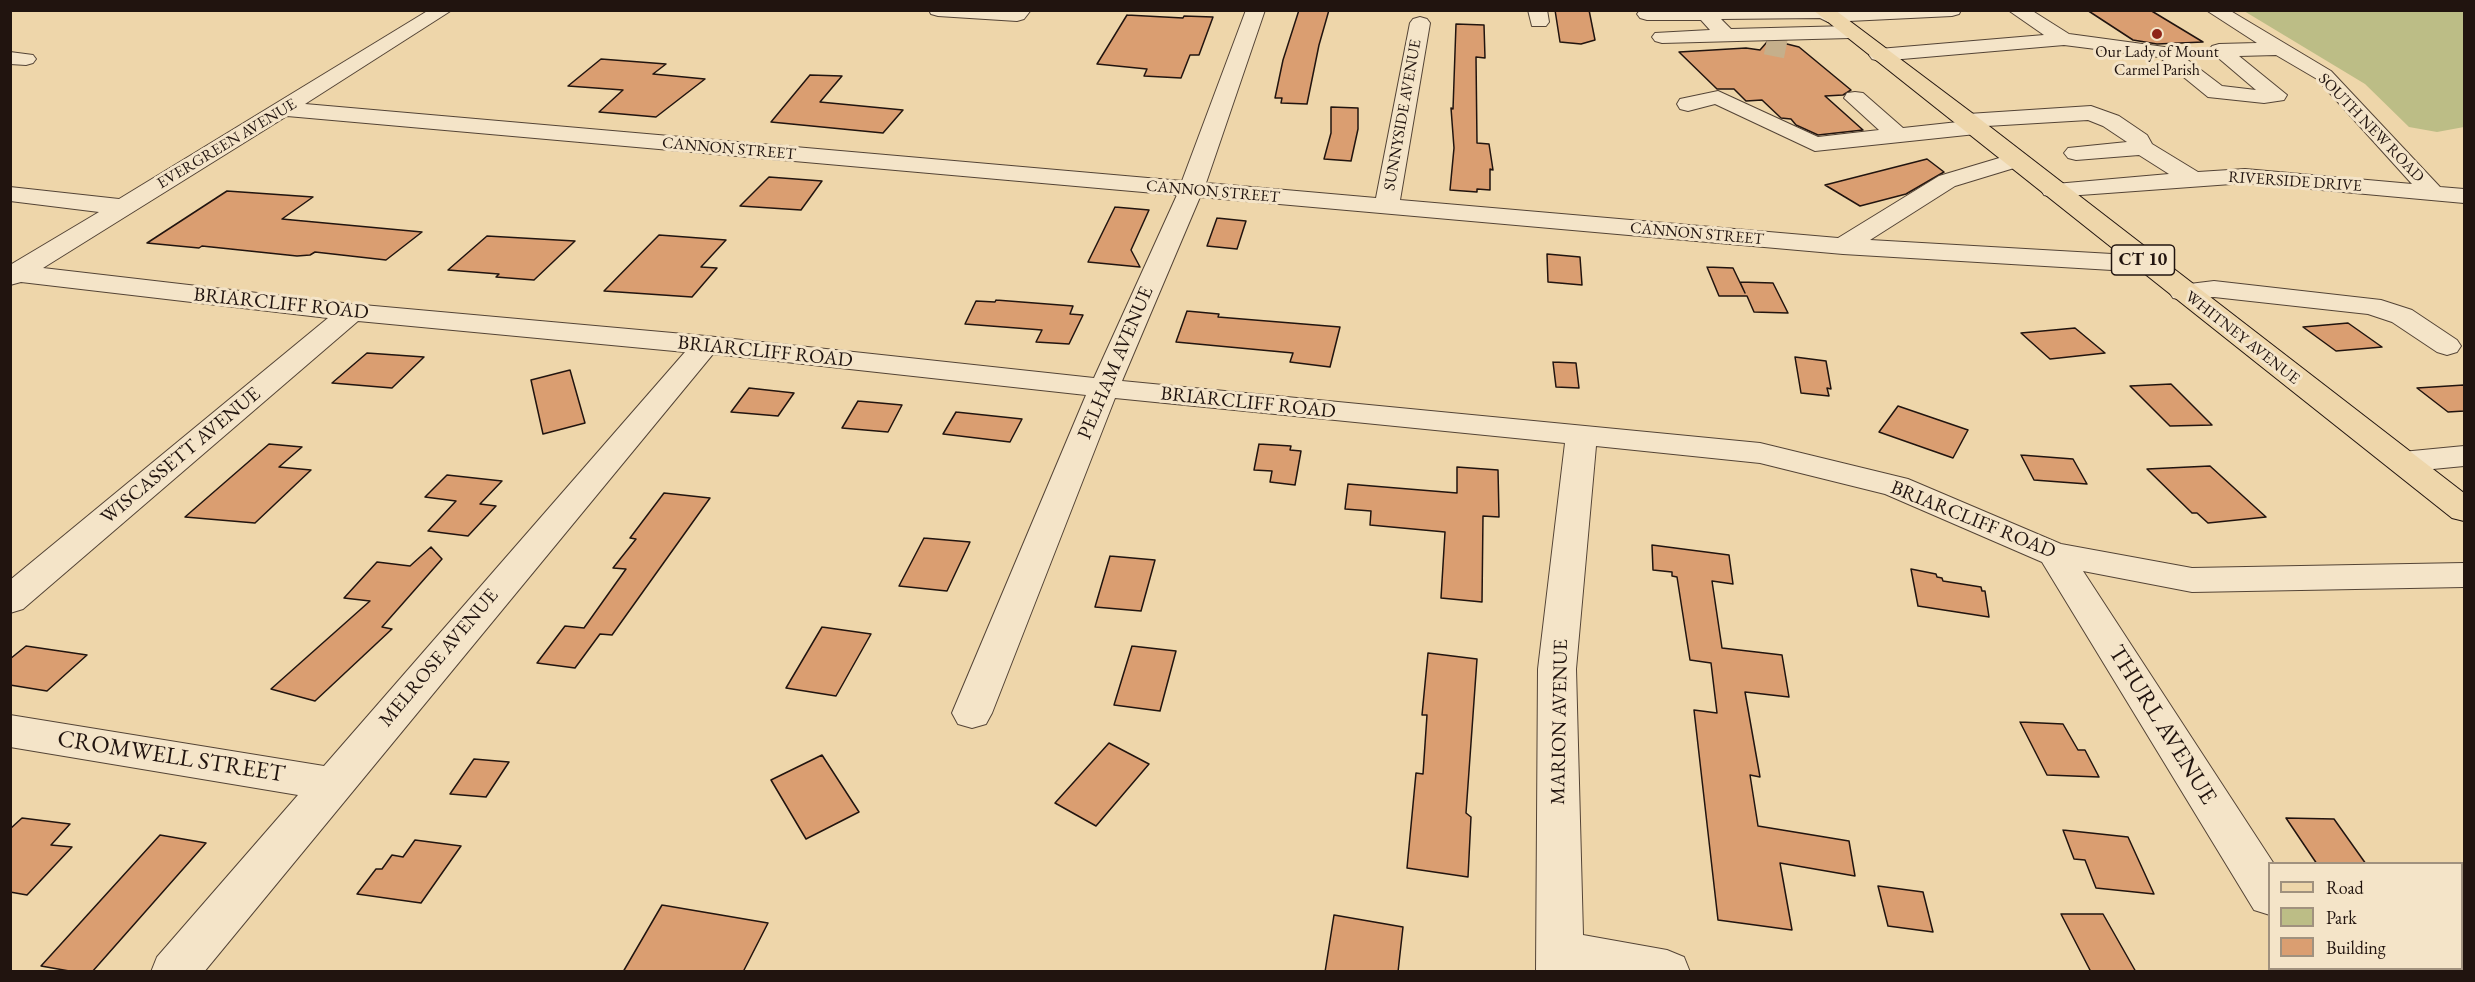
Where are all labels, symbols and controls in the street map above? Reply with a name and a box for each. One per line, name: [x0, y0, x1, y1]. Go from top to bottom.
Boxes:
marker: Our Lady of Mount Carmel Parish: [2150, 27, 2164, 41]
street label: SUNNYSIDE AVENUE: [1380, 38, 1426, 192]
place label: Our Lady of Mount Carmel Parish: [2095, 43, 2219, 81]
street label: SOUTH NEW ROAD: [2314, 69, 2428, 187]
street label: EVERGREEN AVENUE: [154, 95, 300, 193]
street label: CANNON STREET: [661, 134, 797, 164]
street label: RIVERSIDE DRIVE: [2228, 168, 2362, 196]
street label: CANNON STREET: [1145, 177, 1281, 207]
street label: CANNON STREET: [1629, 219, 1765, 249]
road number: CT 10: [2112, 245, 2174, 275]
street label: BRIARCLIFF ROAD: [192, 283, 370, 325]
street label: PELHAM AVENUE: [1073, 283, 1159, 443]
street label: WHITNEY AVENUE: [2181, 287, 2303, 389]
street label: BRIARCLIFF ROAD: [676, 331, 854, 373]
street label: WISCASSETT AVENUE: [96, 382, 266, 530]
street label: BRIARCLIFF ROAD: [1159, 382, 1337, 424]
street label: BRIARCLIFF ROAD: [1887, 476, 2059, 564]
street label: MELROSE AVENUE: [374, 584, 504, 732]
street label: MARION AVENUE: [1547, 639, 1573, 805]
street label: THURL AVENUE: [2101, 640, 2223, 810]
street label: CROMWELL STREET: [55, 725, 287, 789]
legend: [2268, 862, 2463, 970]
text: Road: [2326, 876, 2364, 899]
text: Park: [2326, 906, 2357, 929]
text: Building: [2326, 936, 2386, 959]

